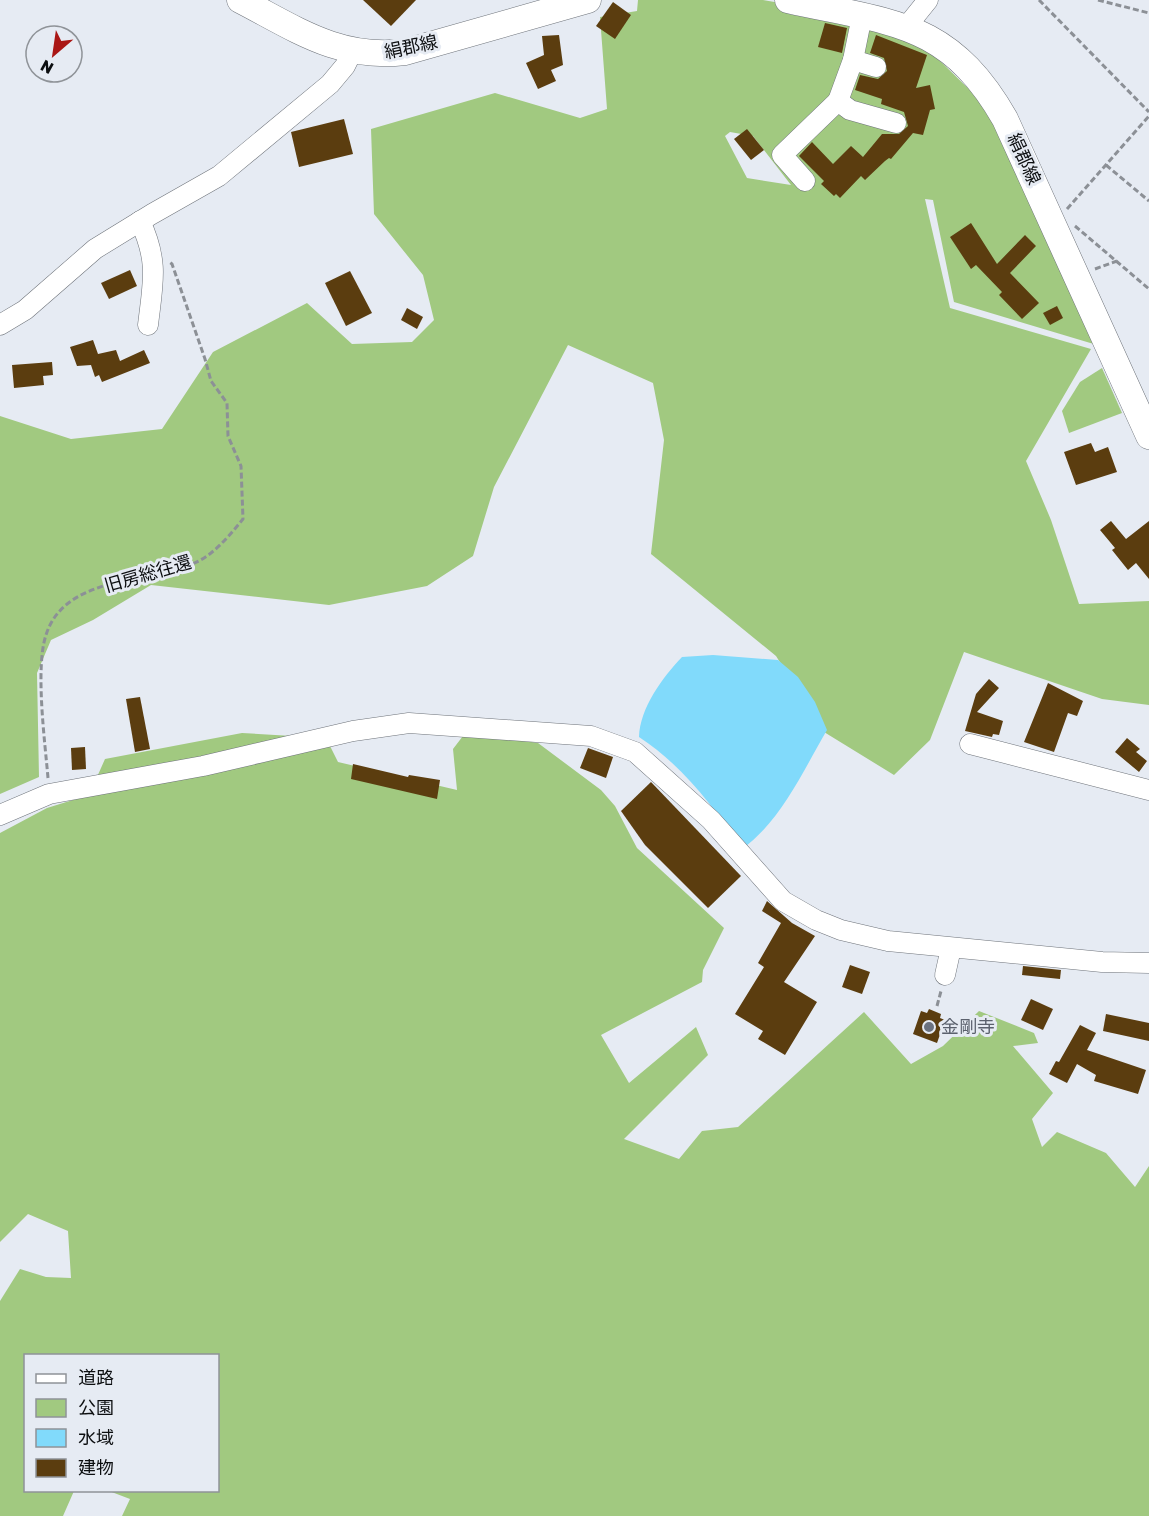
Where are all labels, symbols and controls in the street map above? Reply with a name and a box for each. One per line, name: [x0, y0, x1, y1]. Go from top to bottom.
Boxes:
north arrow: [24, 24, 84, 84]
street label: 絹郡線: [382, 31, 440, 63]
text: N: [37, 56, 57, 78]
street label: 絹郡線: [1003, 130, 1045, 188]
street label: 旧房総往還: [102, 551, 194, 597]
place label: 金剛寺: [941, 1016, 995, 1038]
marker: 金剛寺: [922, 1020, 936, 1034]
legend: [24, 1354, 219, 1492]
text: 道路: [78, 1367, 114, 1389]
text: 公園: [78, 1397, 114, 1419]
text: 水域: [78, 1427, 114, 1449]
text: 建物: [78, 1457, 114, 1479]

